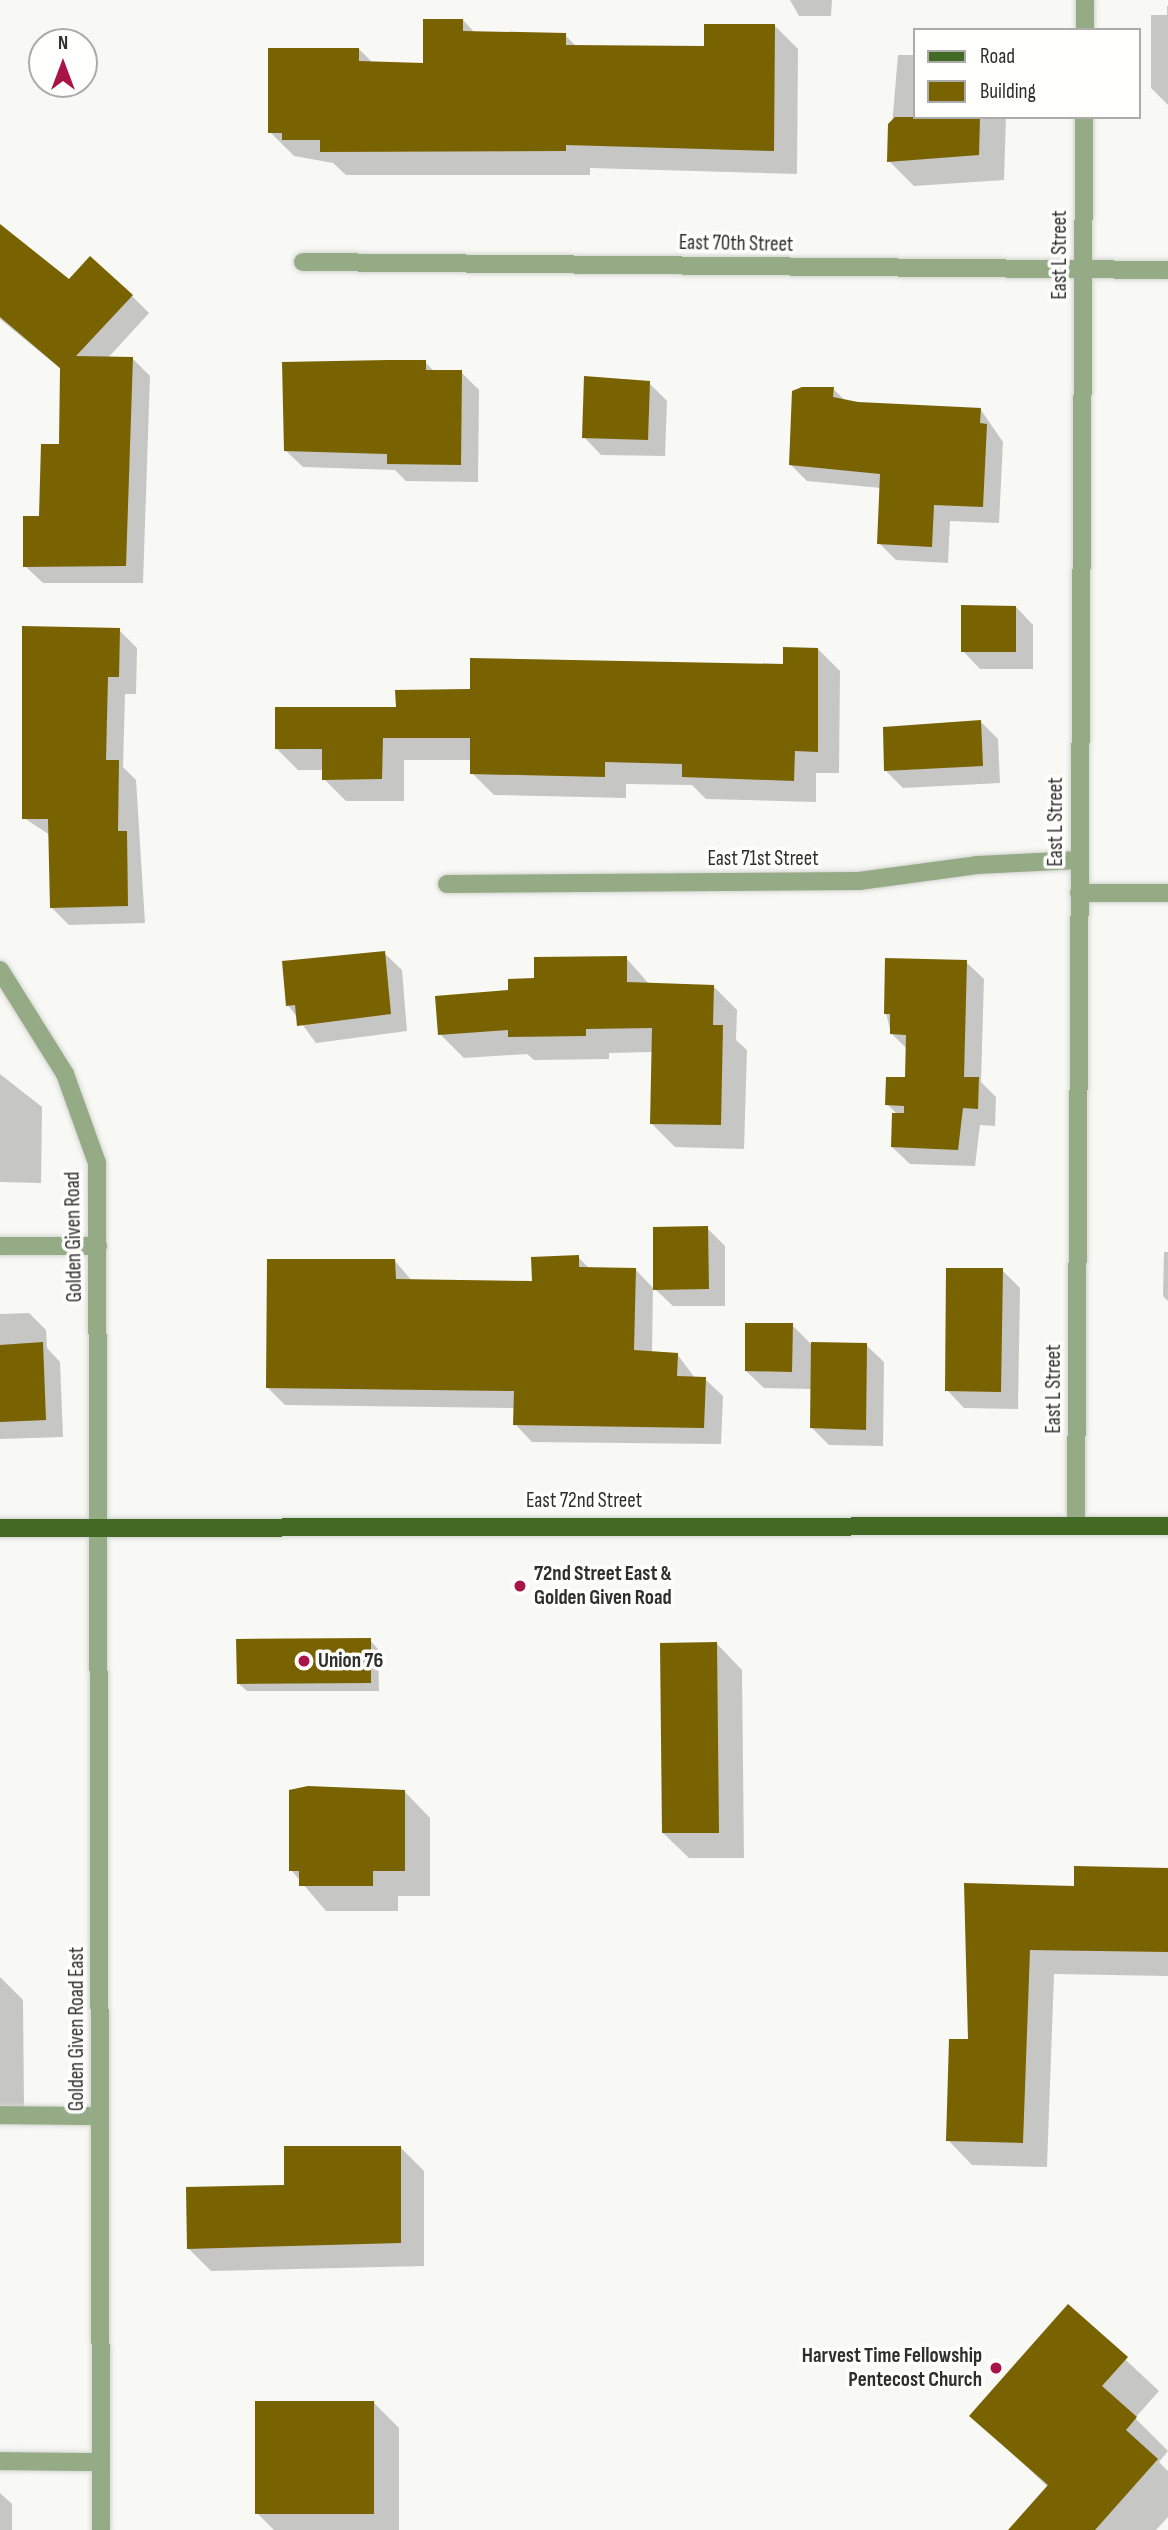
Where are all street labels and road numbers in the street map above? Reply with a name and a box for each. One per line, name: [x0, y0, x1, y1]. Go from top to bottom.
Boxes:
street label: East L Street: [1047, 210, 1073, 300]
street label: East 70th Street: [679, 230, 793, 258]
street label: East L Street: [1043, 777, 1069, 867]
street label: East 71st Street: [707, 846, 819, 872]
street label: Golden Given Road: [60, 1171, 88, 1303]
street label: East L Street: [1041, 1344, 1067, 1434]
street label: East 72nd Street: [526, 1488, 642, 1514]
street label: Golden Given Road East: [64, 1947, 90, 2111]

